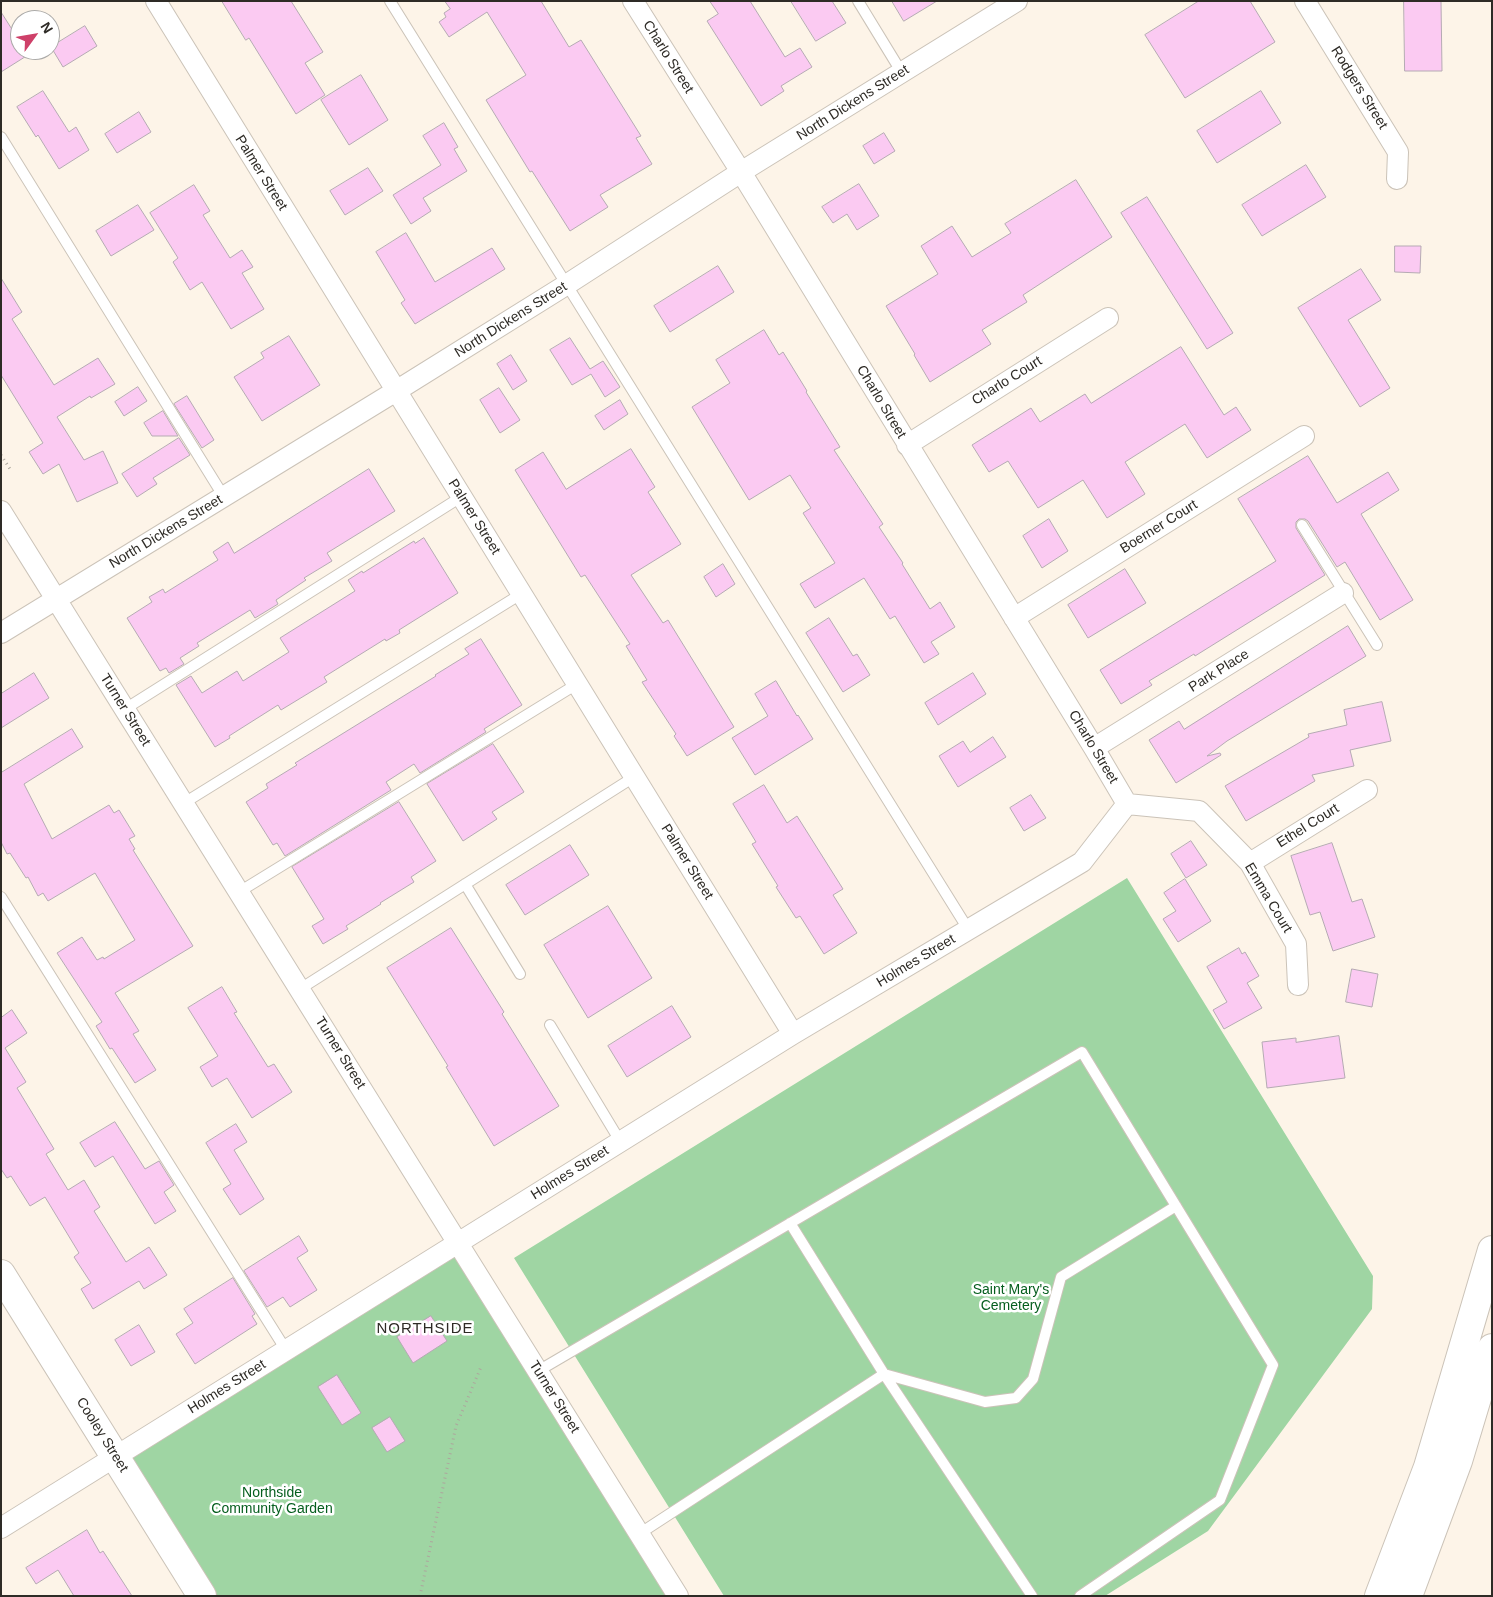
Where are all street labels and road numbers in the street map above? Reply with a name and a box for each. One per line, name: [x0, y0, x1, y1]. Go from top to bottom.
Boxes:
street label: Charlo Street: [639, 18, 697, 96]
street label: Rodgers Street: [1327, 44, 1391, 132]
street label: North Dickens Street: [794, 62, 912, 144]
street label: Palmer Street: [231, 132, 291, 214]
street label: North Dickens Street: [452, 279, 570, 361]
street label: Charlo Court: [969, 353, 1045, 409]
street label: Charlo Street: [853, 362, 909, 442]
street label: Palmer Street: [444, 476, 504, 558]
street label: North Dickens Street: [106, 492, 226, 572]
street label: Boerner Court: [1117, 497, 1201, 557]
street label: Park Place: [1186, 646, 1252, 696]
street label: Turner Street: [96, 671, 154, 749]
street label: Charlo Street: [1065, 707, 1121, 787]
street label: Ethel Court: [1274, 800, 1342, 852]
street label: Palmer Street: [657, 821, 717, 903]
street label: Emma Court: [1241, 860, 1295, 936]
street label: Holmes Street: [874, 931, 958, 991]
street label: Turner Street: [311, 1014, 369, 1092]
street label: Holmes Street: [528, 1142, 612, 1204]
street label: Holmes Street: [185, 1356, 269, 1418]
street label: Turner Street: [525, 1358, 583, 1436]
street label: Cooley Street: [72, 1395, 132, 1475]

